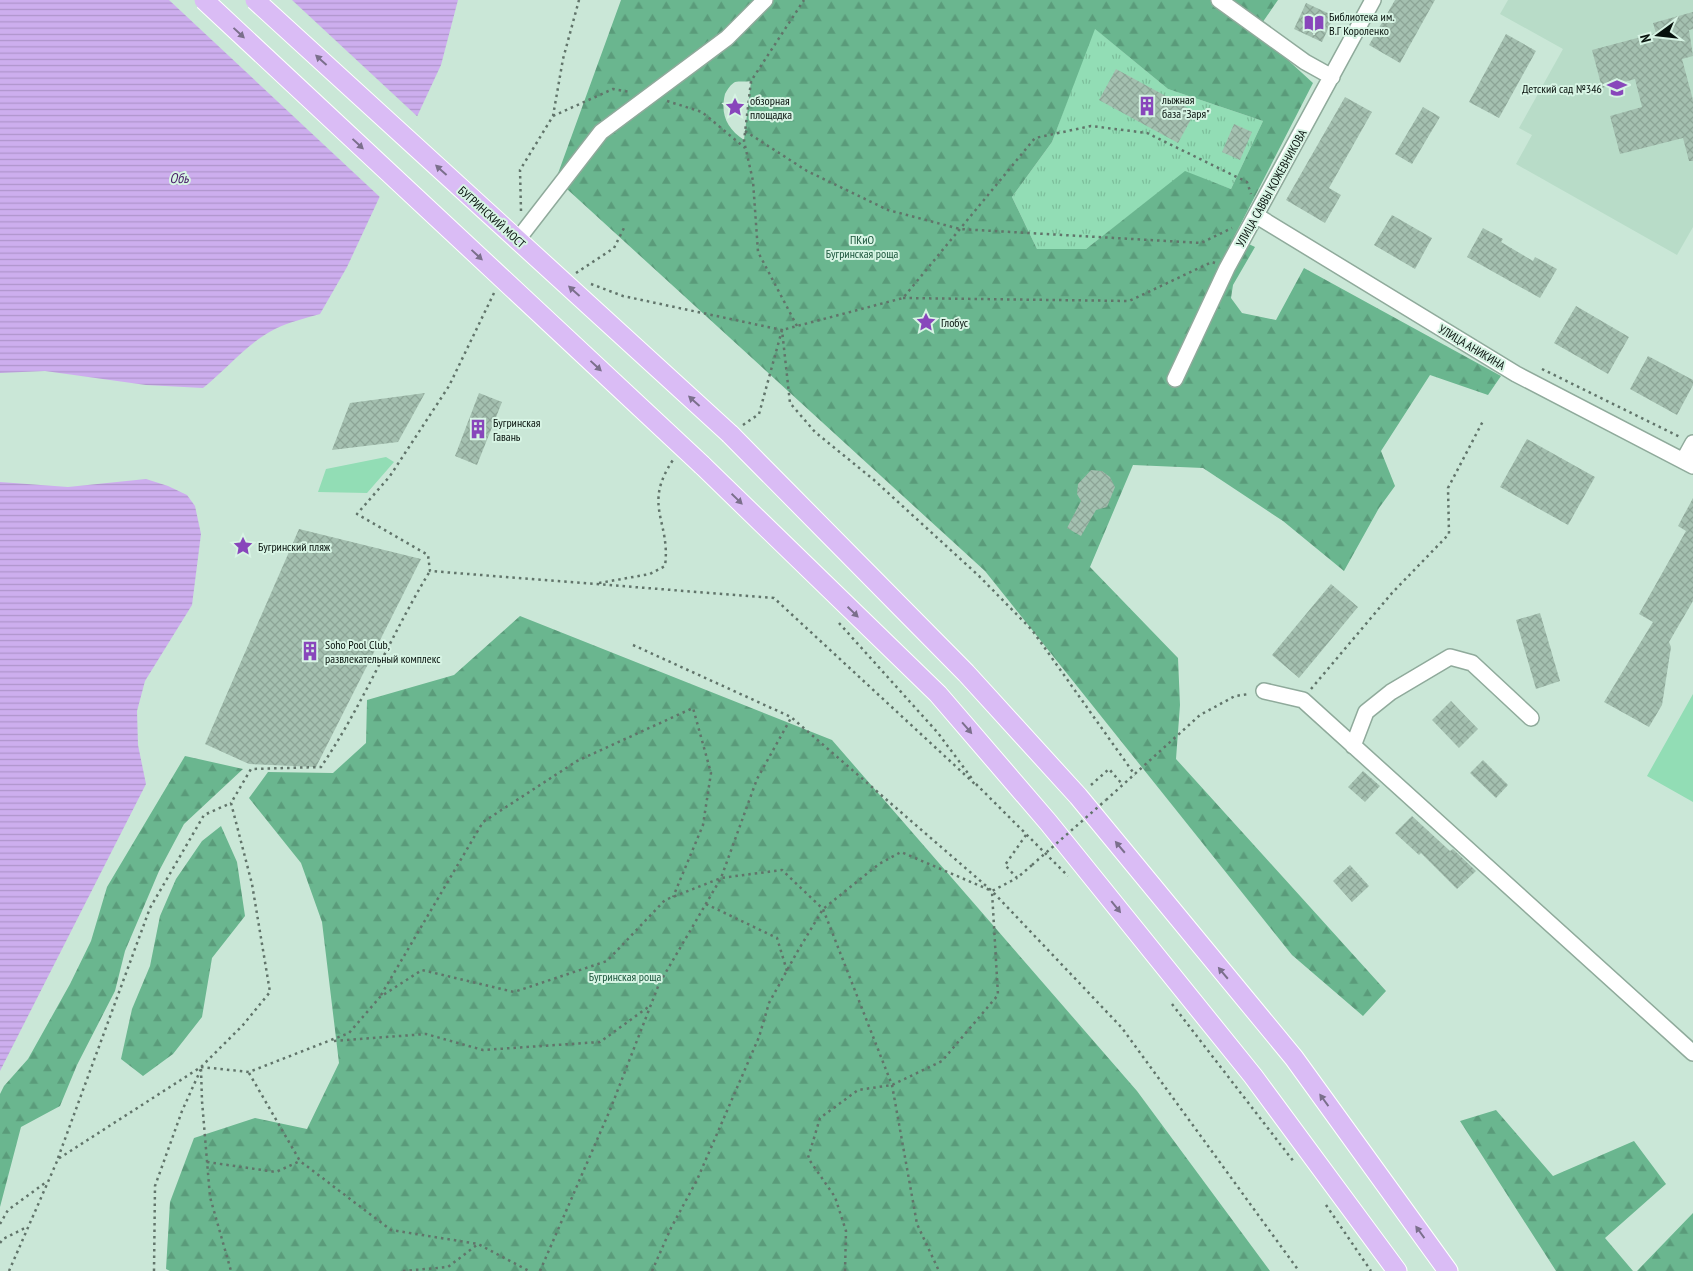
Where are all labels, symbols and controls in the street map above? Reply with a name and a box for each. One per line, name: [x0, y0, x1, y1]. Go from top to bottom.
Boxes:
place label: Библиотека им. В.Г Короленко: [1329, 9, 1394, 38]
north arrow: [1633, 10, 1683, 60]
library icon: Библиотека им. В.Г Короленко: [1303, 12, 1325, 34]
one-way arrow: [233, 27, 245, 39]
text: N: [1636, 32, 1655, 44]
one-way arrow: [315, 54, 327, 66]
school or university icon: Детский сад №346: [1606, 77, 1628, 99]
place label: Детский сад №346: [1522, 81, 1602, 96]
place label: лыжная база "Заря": [1161, 92, 1210, 121]
place label: обзорная площадка: [750, 93, 792, 122]
building icon: лыжная база "Заря": [1136, 95, 1158, 117]
place icon: обзорная площадка: [724, 96, 746, 118]
street label: УЛИЦА САВВЫ КОЖЕВНИКОВА: [1232, 126, 1310, 249]
one-way arrow: [352, 138, 364, 150]
one-way arrow: [435, 164, 447, 176]
water label: Обь: [169, 169, 189, 187]
street label: БУГРИНСКИЙ МОСТ: [455, 183, 529, 251]
park label: ПКиО Бугринская роща: [826, 232, 898, 261]
one-way arrow: [470, 249, 482, 261]
one-way arrow: [568, 285, 580, 297]
place icon: Глобус: [915, 311, 937, 333]
place label: Глобус: [941, 315, 969, 330]
street label: УЛИЦА АНИКИНА: [1436, 321, 1508, 373]
one-way arrow: [589, 360, 601, 372]
one-way arrow: [688, 395, 700, 407]
place label: Бугринская Гавань: [493, 415, 541, 444]
building icon: Бугринская Гавань: [467, 418, 489, 440]
one-way arrow: [730, 493, 742, 505]
place icon: Бугринский пляж: [232, 535, 254, 557]
place label: Бугринский пляж: [258, 539, 331, 554]
one-way arrow: [847, 606, 859, 618]
place label: Soho Pool Club, развлекательный комплекс: [325, 637, 441, 666]
building icon: Soho Pool Club, развлекательный комплекс: [299, 640, 321, 662]
one-way arrow: [962, 721, 973, 734]
one-way arrow: [1114, 841, 1125, 854]
one-way arrow: [1110, 900, 1121, 913]
one-way arrow: [1218, 966, 1229, 979]
park label: Бугринская роща: [589, 969, 661, 984]
one-way arrow: [1319, 1094, 1330, 1107]
one-way arrow: [1415, 1225, 1425, 1238]

